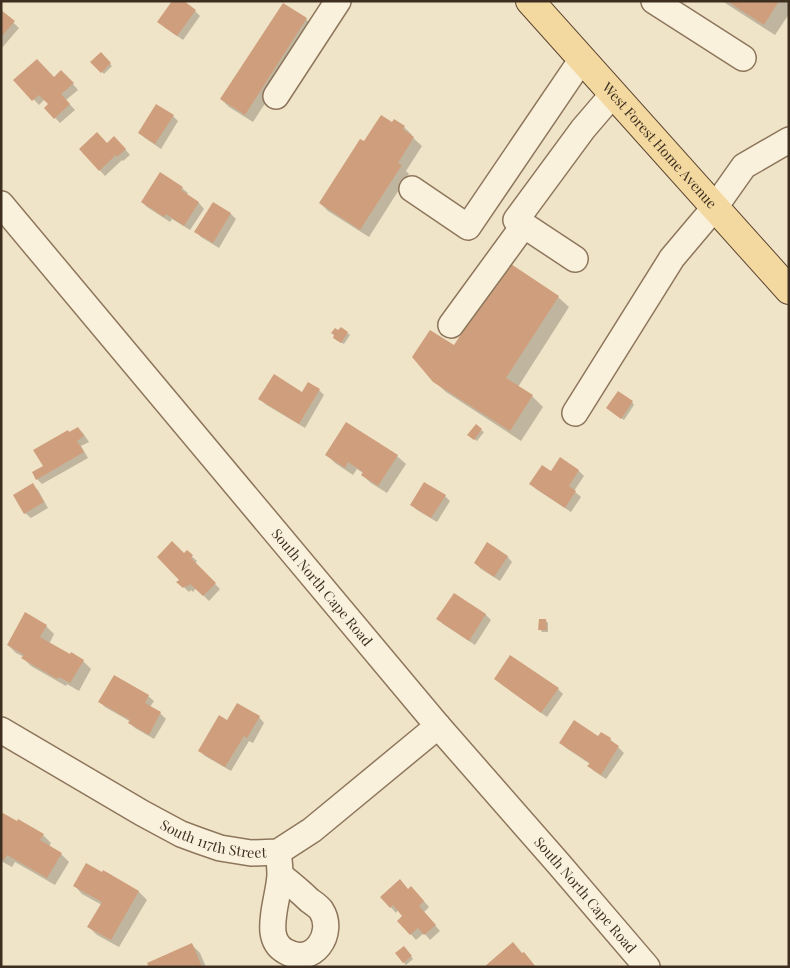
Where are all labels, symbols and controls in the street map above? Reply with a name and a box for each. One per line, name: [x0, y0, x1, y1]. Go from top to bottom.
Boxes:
street label: West Forest Home Avenue: [598, 77, 721, 212]
street label: South North Cape Road: [268, 524, 377, 650]
street label: South 117th Street: [157, 815, 268, 862]
street label: South North Cape Road: [530, 833, 641, 957]

